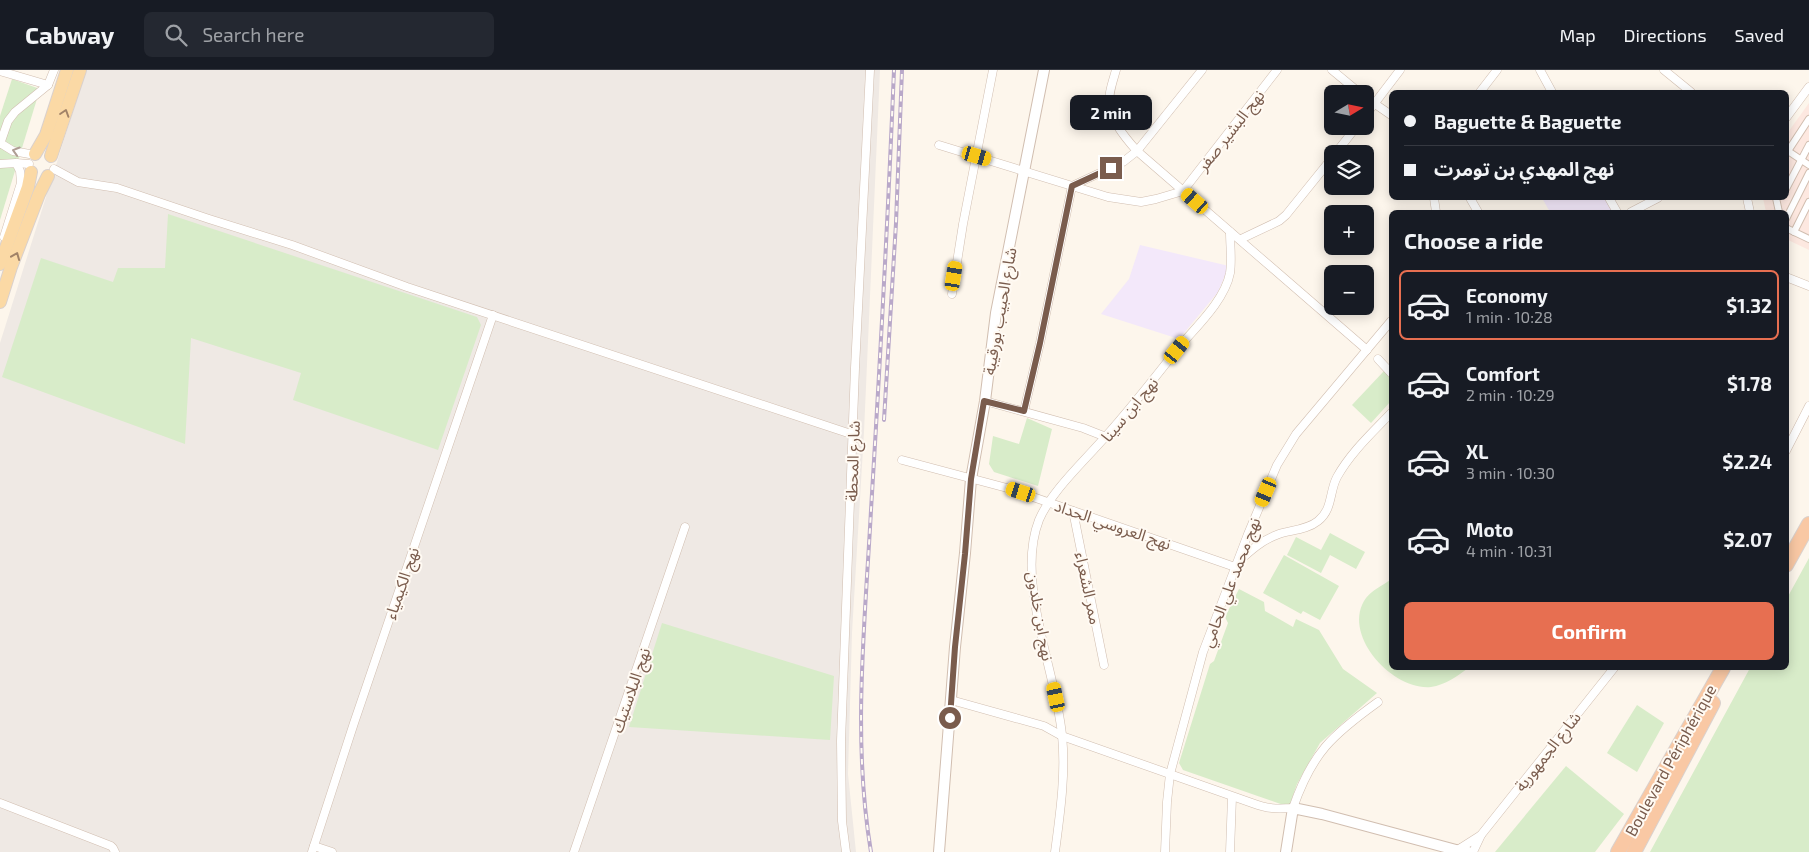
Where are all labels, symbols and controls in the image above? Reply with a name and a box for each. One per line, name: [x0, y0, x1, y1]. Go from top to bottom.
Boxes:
search box: [144, 12, 494, 57]
text: Cabway: [25, 20, 114, 49]
icon: search: [162, 21, 190, 49]
text: Search here: [202, 23, 304, 46]
text: Map: [1559, 24, 1596, 46]
text: Directions: [1624, 24, 1707, 46]
text: Saved: [1735, 24, 1784, 46]
north arrow: [1324, 85, 1374, 135]
map controls: [1324, 85, 1374, 315]
street label: نهج البشير صفر: [1192, 86, 1271, 178]
callout: 2 min: [1070, 96, 1152, 131]
text: 2 min: [1091, 103, 1131, 122]
one-way arrow: [60, 110, 70, 118]
text: Baguette & Baguette: [1434, 110, 1621, 133]
car: [960, 145, 993, 167]
button: layers: [1324, 145, 1374, 195]
one-way arrow: [13, 147, 21, 157]
route end: [1100, 157, 1122, 179]
text: نهج المهدي بن تومرت: [1434, 157, 1614, 180]
car: [1178, 185, 1211, 217]
button: +: [1324, 205, 1374, 255]
text: Choose a ride: [1404, 227, 1543, 253]
street label: شارع الحبيب بورقيبة: [978, 246, 1024, 377]
one-way arrow: [9, 252, 20, 261]
car: [944, 260, 963, 292]
button: −: [1324, 265, 1374, 315]
icon: car: [1406, 283, 1451, 328]
text: Economy: [1466, 284, 1548, 307]
text: $1.32: [1726, 294, 1772, 317]
text: 1 min · 10:28: [1466, 307, 1553, 326]
car: [1161, 334, 1192, 366]
icon: car: [1406, 361, 1451, 406]
text: Comfort: [1466, 362, 1540, 385]
text: $1.78: [1727, 372, 1772, 395]
street label: نهج ابن سينا: [1097, 373, 1165, 448]
text: 2 min · 10:29: [1466, 385, 1555, 404]
street label: شارع المحطة: [841, 420, 867, 502]
icon: car: [1406, 439, 1451, 484]
text: XL: [1466, 440, 1488, 463]
text: $2.24: [1722, 450, 1772, 473]
text: 3 min · 10:30: [1466, 463, 1555, 482]
car: [1253, 475, 1278, 509]
car: [1004, 480, 1037, 504]
street label: نهج العروسي الحداد: [1051, 495, 1174, 557]
street label: نهج محمد علي الحامي: [1196, 514, 1267, 651]
icon: car: [1406, 517, 1451, 562]
text: Moto: [1466, 518, 1514, 541]
text: $2.07: [1723, 528, 1772, 551]
text: 4 min · 10:31: [1466, 541, 1553, 560]
street label: نهج الكيمياء: [380, 545, 426, 623]
street label: ممر الشعراء: [1071, 550, 1106, 626]
street label: نهج ابن خلدون: [1020, 570, 1058, 663]
button: Confirm: [1404, 602, 1774, 660]
street label: نهج البلاستيك: [607, 645, 657, 736]
car: [1045, 681, 1066, 713]
street label: Boulevard Périphérique: [1620, 681, 1720, 839]
route start: [939, 707, 961, 729]
street label: شارع الجمهورية: [1510, 707, 1587, 797]

